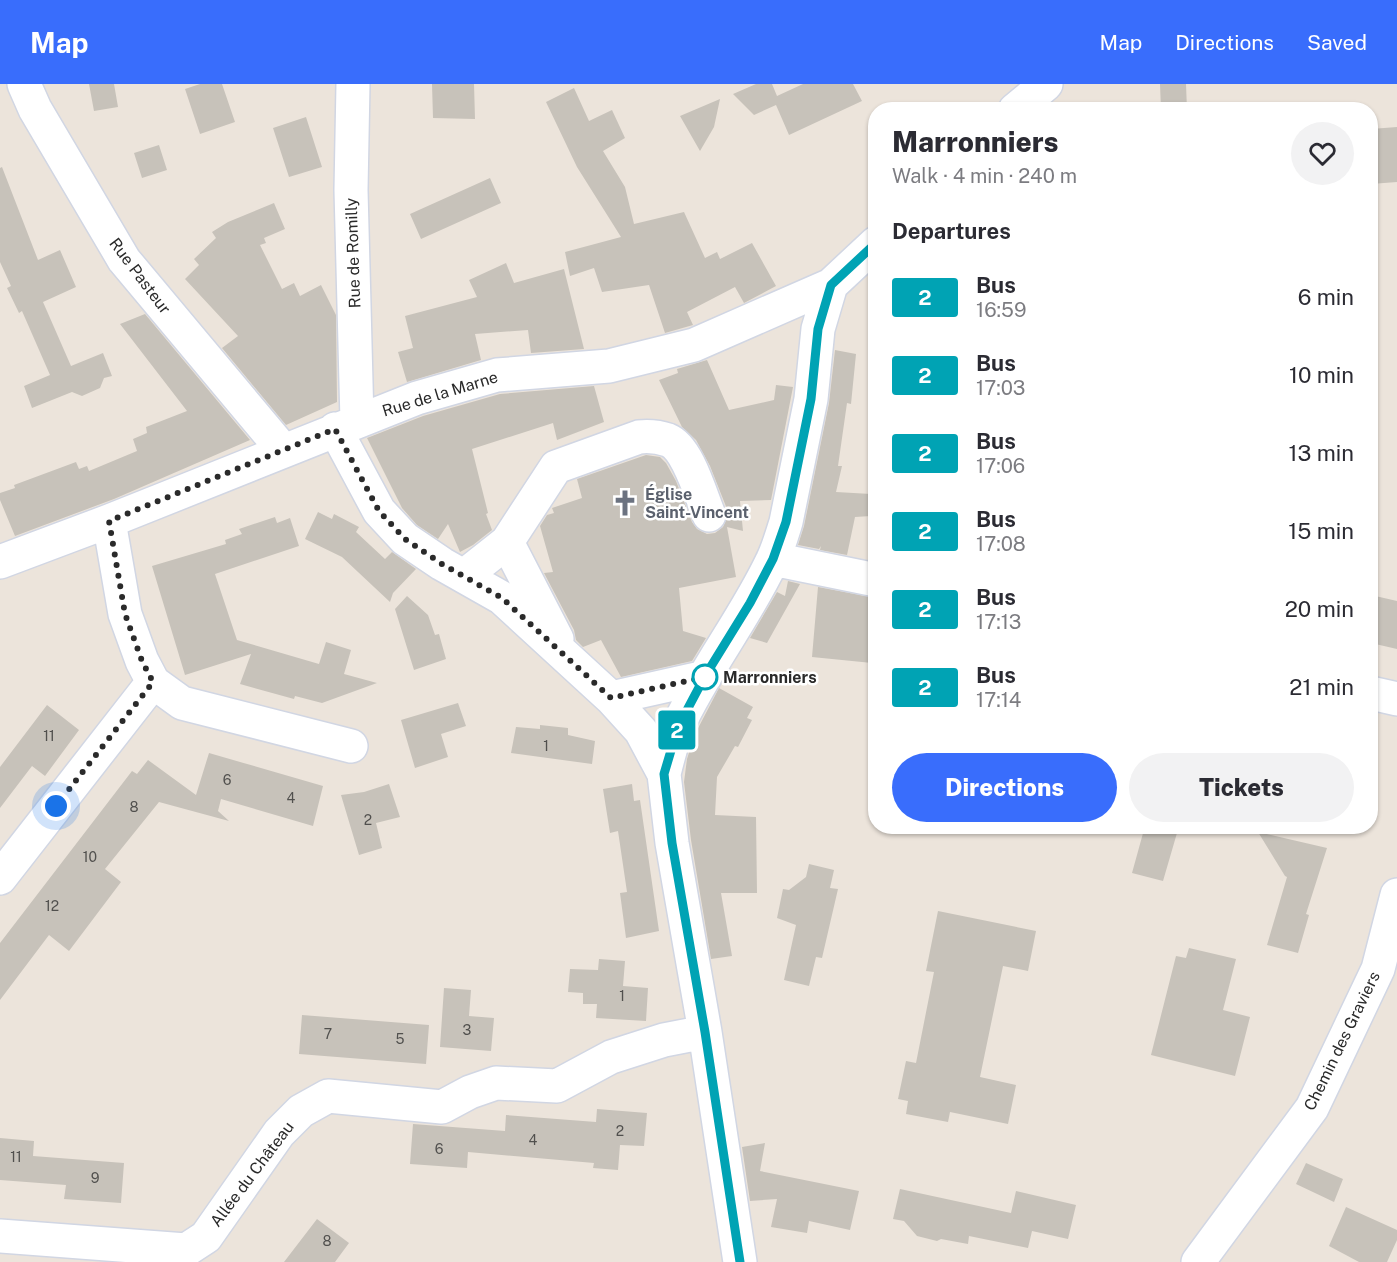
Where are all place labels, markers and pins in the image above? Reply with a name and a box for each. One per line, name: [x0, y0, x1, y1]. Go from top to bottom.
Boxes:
place label: Église Saint-Vincent: [645, 484, 749, 522]
church icon: Église Saint-Vincent: [610, 488, 640, 518]
marker: Marronniers: [692, 664, 718, 690]
place label: Marronniers: [723, 668, 817, 687]

